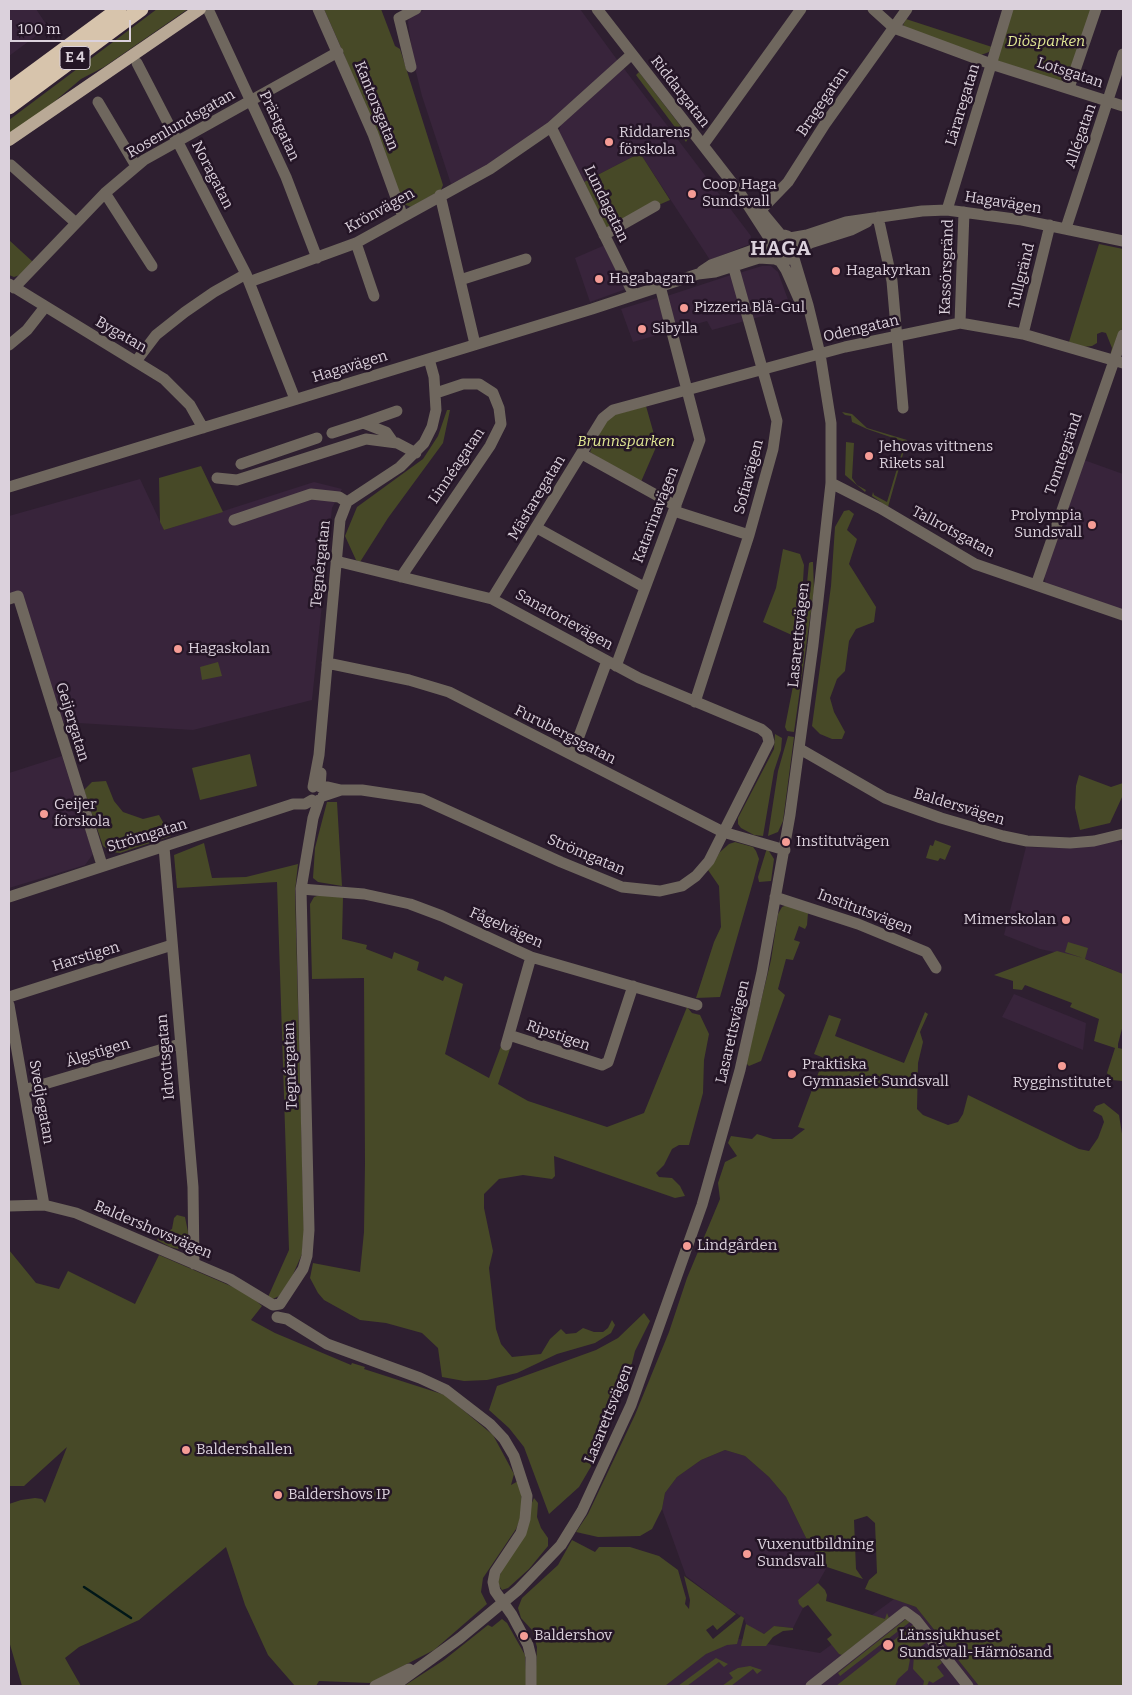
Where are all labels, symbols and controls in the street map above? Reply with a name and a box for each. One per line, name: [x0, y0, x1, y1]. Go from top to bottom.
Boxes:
scale bar: [12, 10, 134, 42]
text: 100 m: [18, 20, 61, 38]
park label: Diösparken: [1007, 33, 1085, 51]
road number: E 4: [60, 46, 90, 70]
street label: Riddargatan: [647, 53, 713, 131]
street label: Lotsgatan: [1035, 54, 1105, 92]
street label: Kantorsgatan: [350, 59, 402, 153]
street label: Läraregatan: [942, 62, 984, 148]
street label: Bragegatan: [793, 64, 853, 140]
street label: Rosenlundsgatan: [124, 86, 238, 162]
street label: Prästgatan: [255, 88, 303, 164]
street label: Allégatan: [1062, 102, 1100, 170]
place label: Riddarens förskola: [619, 124, 690, 159]
marker: Riddarens förskola: [603, 136, 615, 148]
street label: Noragatan: [187, 138, 237, 212]
street label: Lundagatan: [580, 163, 632, 245]
place label: Coop Haga Sundsvall: [702, 176, 777, 211]
street label: Krönvägen: [342, 185, 418, 237]
marker: Coop Haga Sundsvall: [686, 188, 698, 200]
street label: Hagavägen: [963, 188, 1043, 218]
street label: Kassörsgränd: [936, 219, 958, 315]
district label: HAGA: [750, 237, 812, 261]
street label: Tullgränd: [1005, 241, 1039, 311]
place label: Hagakyrkan: [846, 262, 931, 280]
marker: Hagakyrkan: [830, 265, 842, 277]
place label: Hagabagarn: [609, 270, 695, 288]
marker: Hagabagarn: [593, 273, 605, 285]
place label: Pizzeria Blå-Gul: [694, 299, 805, 317]
marker: Pizzeria Blå-Gul: [678, 302, 690, 314]
street label: Odengatan: [821, 312, 901, 346]
street label: Bygatan: [92, 313, 150, 357]
place label: Sibylla: [652, 320, 698, 338]
marker: Sibylla: [636, 323, 648, 335]
street label: Hagavägen: [310, 347, 390, 387]
street label: Tomtegränd: [1042, 411, 1086, 497]
street label: Linnéagatan: [425, 425, 489, 507]
park label: Brunnsparken: [577, 433, 675, 451]
street label: Sofiavägen: [730, 438, 768, 516]
place label: Jehovas vittnens Rikets sal: [879, 438, 993, 473]
marker: Jehovas vittnens Rikets sal: [863, 450, 875, 462]
street label: Mästaregatan: [505, 452, 569, 544]
street label: Katarinavägen: [629, 464, 683, 566]
street label: Tallrotsgatan: [908, 503, 998, 561]
place label: Prolympia Sundsvall: [1011, 507, 1082, 542]
street label: Tegnérgatan: [307, 519, 335, 609]
marker: Prolympia Sundsvall: [1086, 519, 1098, 531]
street label: Lasarettsvägen: [785, 582, 813, 688]
street label: Sanatorievägen: [512, 586, 616, 654]
place label: Hagaskolan: [188, 640, 270, 658]
marker: Hagaskolan: [172, 643, 184, 655]
street label: Geijergatan: [51, 680, 93, 764]
street label: Furubergsgatan: [511, 702, 619, 768]
street label: Baldersvägen: [911, 785, 1007, 829]
place label: Geijer förskola: [54, 796, 110, 831]
marker: Geijer förskola: [38, 808, 50, 820]
street label: Strömgatan: [105, 815, 189, 857]
street label: Strömgatan: [544, 831, 628, 879]
place label: Institutvägen: [796, 833, 890, 851]
marker: Institutvägen: [780, 836, 792, 848]
street label: Institutsvägen: [815, 886, 915, 938]
street label: Fågelvägen: [467, 904, 545, 952]
place label: Mimerskolan: [964, 911, 1056, 929]
marker: Mimerskolan: [1060, 914, 1072, 926]
street label: Harstigen: [50, 938, 122, 976]
street label: Lasarettsvägen: [712, 979, 754, 1085]
street label: Idrottsgatan: [153, 1013, 179, 1101]
street label: Ripstigen: [524, 1017, 592, 1055]
street label: Tegnérgatan: [280, 1022, 302, 1110]
street label: Älgstigen: [64, 1035, 132, 1071]
place label: Praktiska Gymnasiet Sundsvall: [802, 1056, 949, 1091]
street label: Svedjegatan: [25, 1059, 57, 1145]
marker: Rygginstitutet: [1056, 1060, 1068, 1072]
marker: Praktiska Gymnasiet Sundsvall: [786, 1068, 798, 1080]
place label: Rygginstitutet: [1013, 1074, 1111, 1092]
street label: Baldershovsvägen: [91, 1197, 215, 1263]
place label: Lindgården: [697, 1237, 777, 1255]
marker: Lindgården: [681, 1240, 693, 1252]
street label: Lasarettsvägen: [581, 1362, 637, 1466]
place label: Baldershallen: [196, 1441, 292, 1459]
marker: Baldershallen: [180, 1444, 192, 1456]
place label: Baldershovs IP: [288, 1486, 390, 1504]
marker: Baldershovs IP: [272, 1489, 284, 1501]
place label: Vuxenutbildning Sundsvall: [757, 1536, 874, 1571]
marker: Vuxenutbildning Sundsvall: [741, 1548, 753, 1560]
place label: Baldershov: [534, 1627, 612, 1645]
place label: Länssjukhuset Sundsvall-Härnösand: [899, 1627, 1052, 1662]
marker: Baldershov: [518, 1630, 530, 1642]
marker: Länssjukhuset Sundsvall-Härnösand: [881, 1638, 895, 1652]

